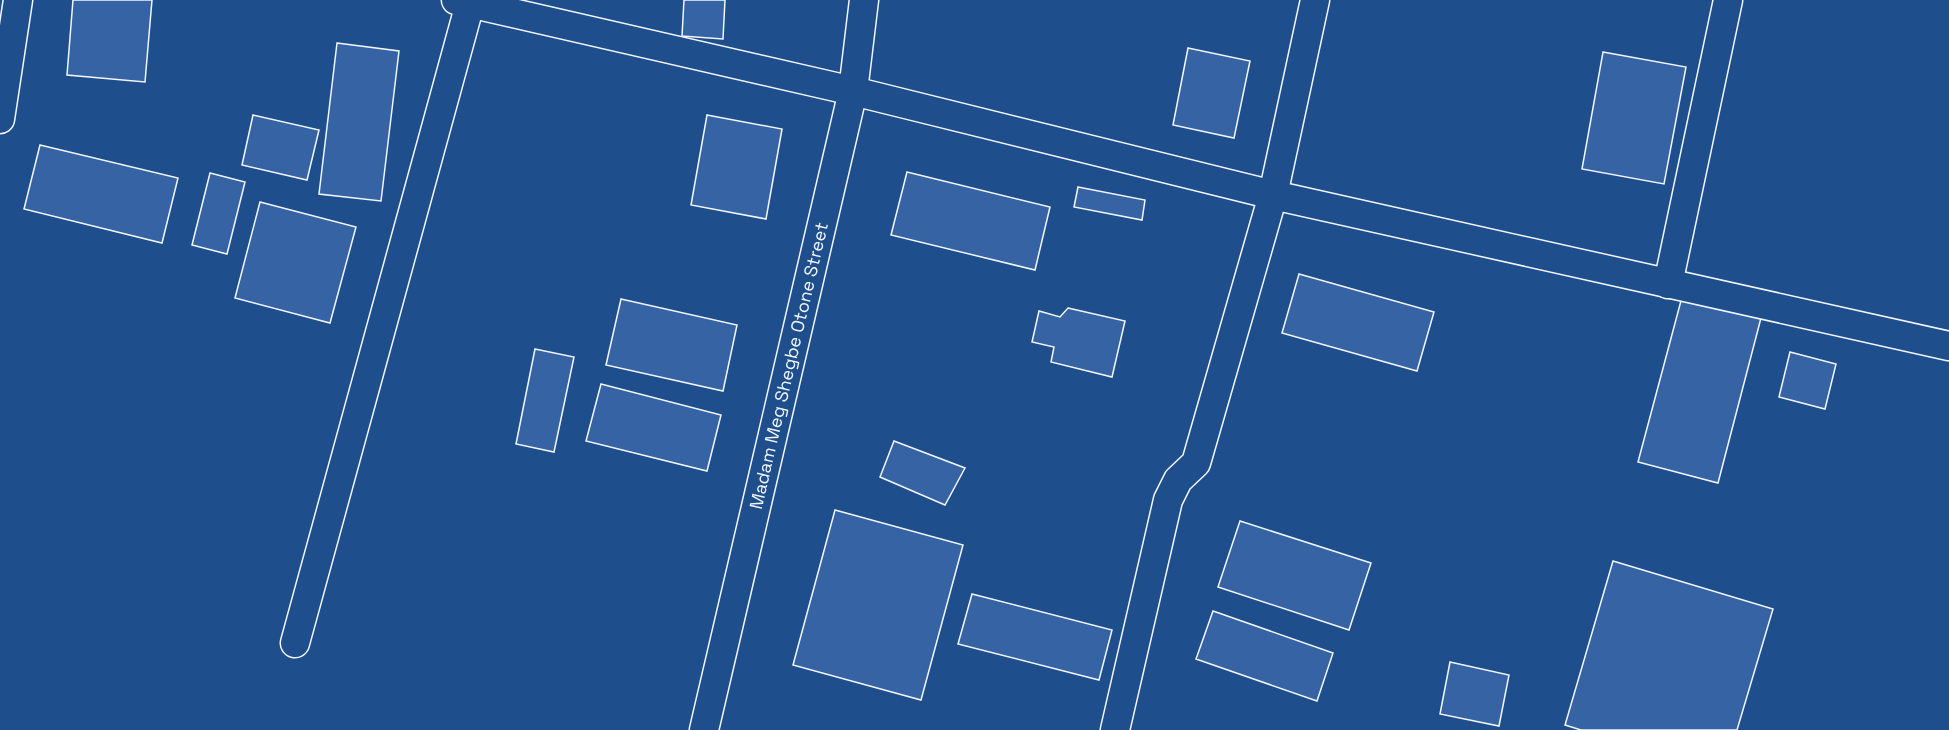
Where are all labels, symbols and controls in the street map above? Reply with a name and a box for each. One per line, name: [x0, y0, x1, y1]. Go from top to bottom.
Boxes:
street label: Madam Meg Shegbe Otone Street: [744, 220, 833, 511]

